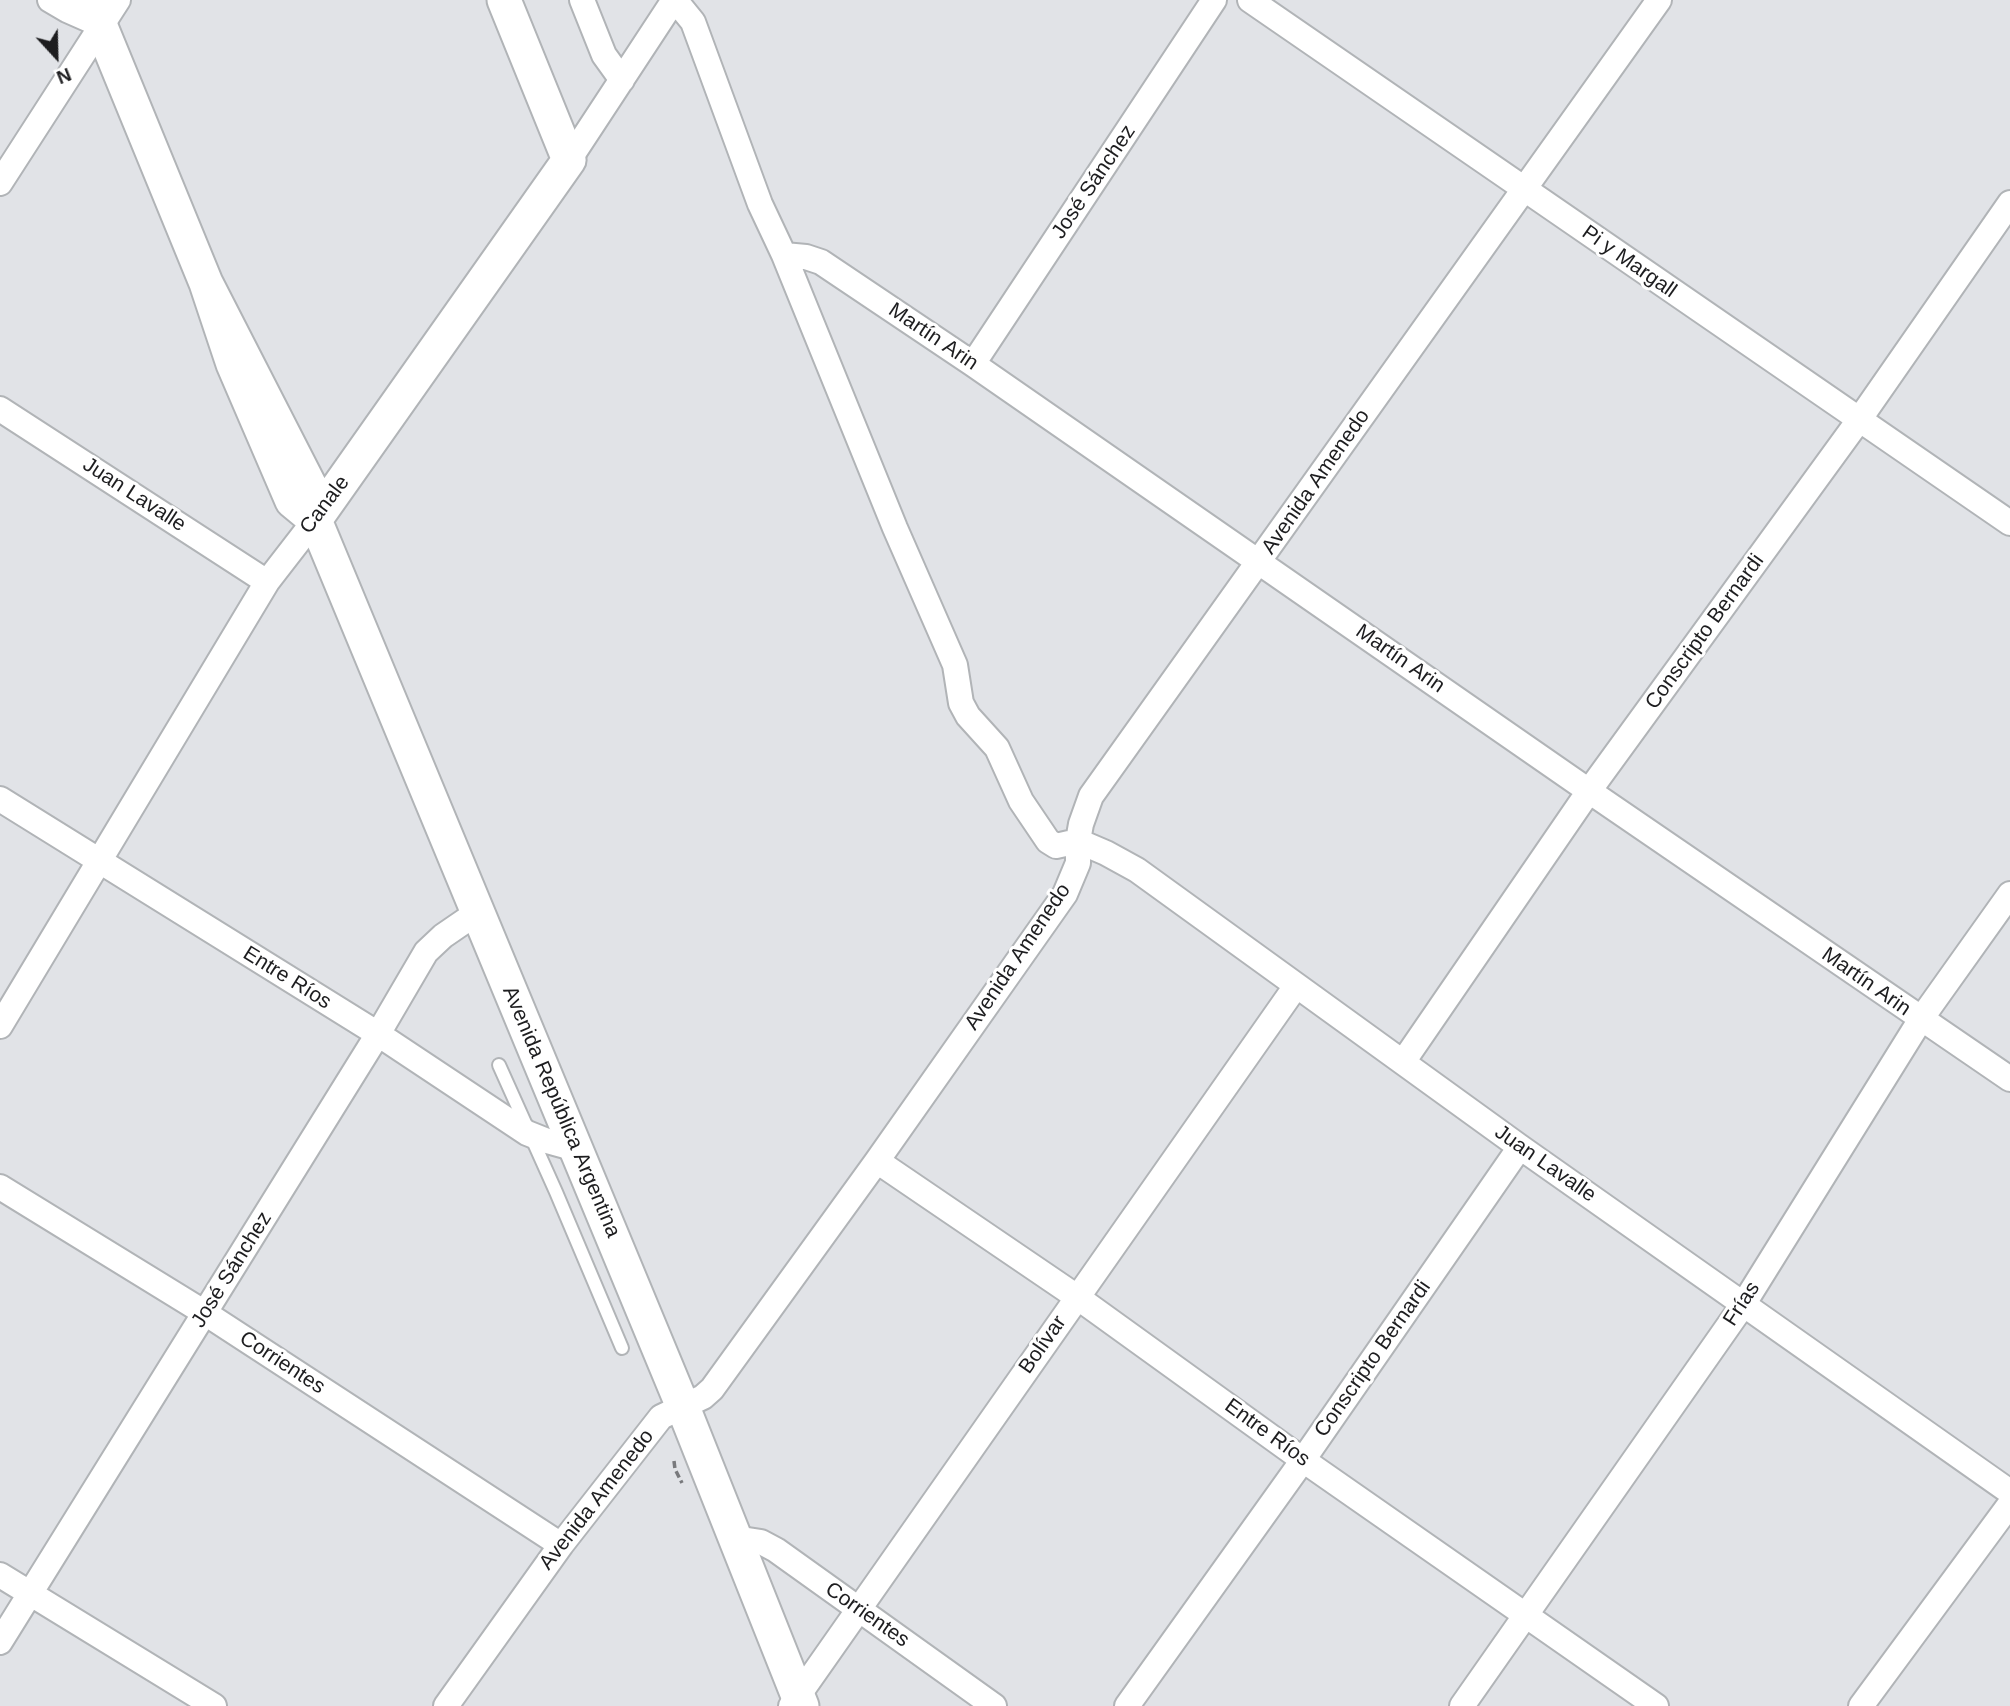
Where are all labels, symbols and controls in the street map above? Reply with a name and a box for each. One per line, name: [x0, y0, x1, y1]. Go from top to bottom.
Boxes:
north arrow: [21, 21, 91, 91]
text: N: [54, 64, 74, 88]
street label: José Sánchez: [1047, 120, 1141, 244]
street label: Pi y Margall: [1577, 220, 1681, 304]
street label: Martín Arin: [883, 298, 983, 376]
street label: Avenida Amenedo: [1257, 405, 1375, 559]
street label: Juan Lavalle: [78, 452, 190, 538]
street label: Canale: [295, 471, 355, 539]
street label: Conscripto Bernardi: [1640, 550, 1770, 714]
street label: Martín Arin: [1351, 619, 1449, 699]
street label: Avenida Amenedo: [960, 879, 1076, 1035]
street label: Entre Ríos: [238, 941, 336, 1015]
street label: Martín Arin: [1817, 942, 1915, 1022]
street label: Avenida República Argentina: [497, 983, 625, 1241]
street label: Juan Lavalle: [1489, 1120, 1601, 1208]
street label: José Sánchez: [186, 1207, 278, 1333]
street label: Conscripto Bernardi: [1309, 1276, 1437, 1442]
street label: Frías: [1718, 1277, 1766, 1331]
street label: Bolívar: [1014, 1311, 1072, 1379]
street label: Corrientes: [235, 1326, 329, 1400]
street label: Entre Ríos: [1219, 1394, 1315, 1472]
street label: Avenida Amenedo: [534, 1425, 660, 1575]
street label: Corrientes: [820, 1577, 914, 1653]

